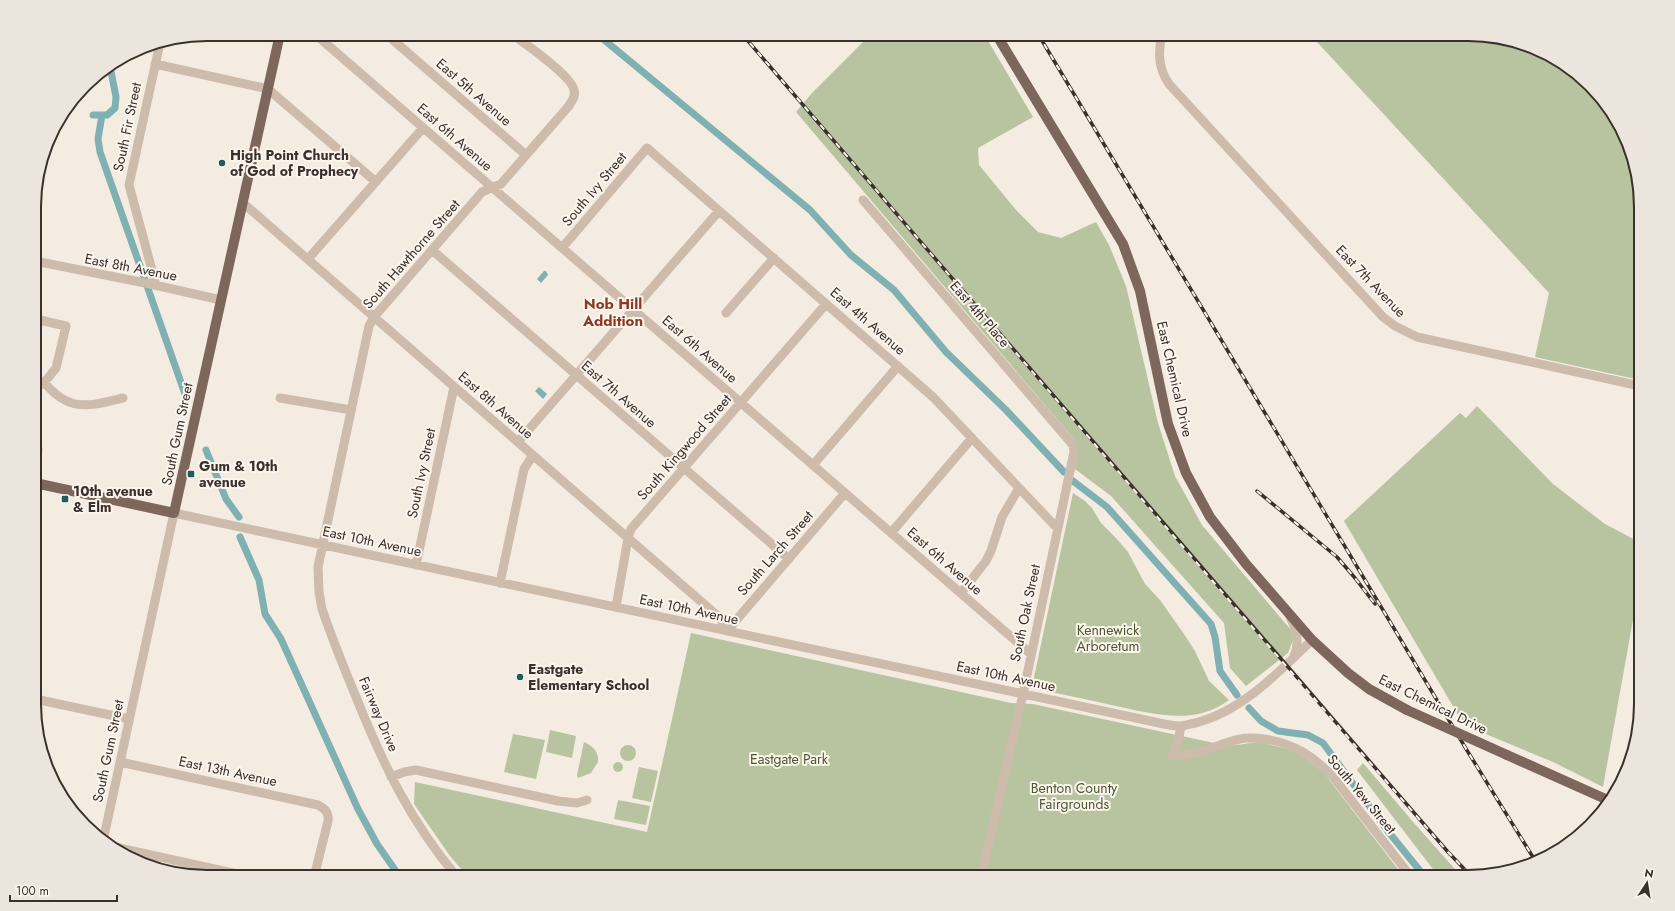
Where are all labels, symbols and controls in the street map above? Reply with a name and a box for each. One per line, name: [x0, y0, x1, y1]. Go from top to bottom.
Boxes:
street label: East 5th Avenue: [432, 54, 516, 130]
street label: South Fir Street: [108, 80, 146, 173]
street label: East 6th Avenue: [413, 99, 497, 175]
place label: High Point Church of God of Prophecy: [230, 145, 359, 181]
street label: South Ivy Street: [557, 147, 631, 230]
marker: High Point Church of God of Prophecy: [217, 158, 227, 168]
street label: South Hawthorne Street: [358, 194, 465, 313]
street label: East 7th Avenue: [1331, 240, 1411, 322]
street label: East 8th Avenue: [83, 248, 179, 286]
street label: East 4th Place: [945, 276, 1015, 352]
street label: East 4th Avenue: [826, 283, 910, 359]
district label: Nob Hill Addition: [582, 293, 643, 332]
street label: East 6th Avenue: [658, 311, 742, 387]
street label: East Chemical Drive: [1152, 319, 1198, 439]
street label: East 7th Avenue: [577, 356, 661, 432]
street label: East 8th Avenue: [454, 367, 538, 443]
street label: South Gum Street: [156, 380, 198, 487]
street label: South Kingwood Street: [632, 389, 736, 504]
street label: South Ivy Street: [402, 426, 440, 520]
place label: Gum & 10th avenue: [199, 456, 278, 492]
marker: Gum & 10th avenue: [186, 469, 196, 479]
place label: 10th avenue & Elm: [73, 481, 153, 517]
marker: 10th avenue & Elm: [60, 494, 70, 504]
street label: South Larch Street: [732, 506, 818, 600]
street label: East 10th Avenue: [321, 521, 423, 561]
street label: East 6th Avenue: [903, 523, 987, 599]
street label: South Oak Street: [1005, 562, 1045, 664]
street label: East 10th Avenue: [638, 589, 740, 629]
park label: Kennewick Arboretum: [1076, 620, 1140, 656]
street label: East 10th Avenue: [955, 656, 1057, 696]
place label: Eastgate Elementary School: [528, 659, 649, 695]
street label: East Chemical Drive: [1375, 669, 1491, 739]
marker: Eastgate Elementary School: [515, 672, 525, 682]
street label: Fairway Drive: [354, 673, 404, 755]
street label: South Gum Street: [87, 697, 129, 804]
park label: Eastgate Park: [750, 749, 829, 769]
street label: South Yew Street: [1323, 750, 1402, 839]
street label: East 13th Avenue: [177, 751, 279, 791]
park label: Benton County Fairgrounds: [1031, 778, 1118, 814]
north arrow: [1627, 863, 1667, 903]
text: N: [1643, 864, 1655, 882]
scale bar: [10, 877, 117, 903]
text: 100 m: [16, 882, 49, 900]

